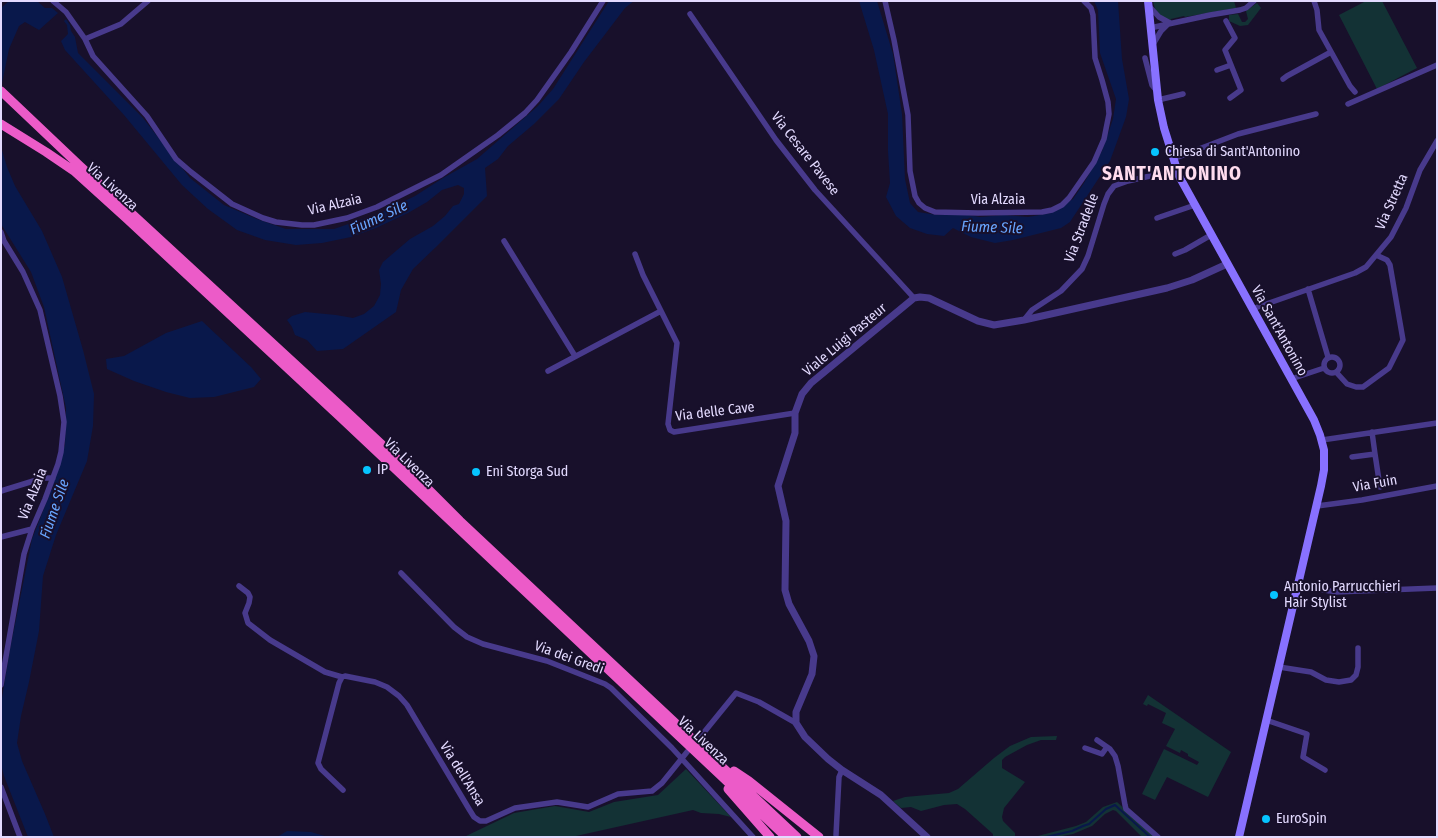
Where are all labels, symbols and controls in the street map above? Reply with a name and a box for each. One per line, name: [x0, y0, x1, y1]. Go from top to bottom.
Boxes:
street label: Via Cesare Pavese: [767, 109, 843, 199]
place label: Chiesa di Sant'Antonino: [1165, 144, 1300, 160]
marker: Chiesa di Sant'Antonino: [1149, 146, 1161, 158]
street label: Via Livenza: [83, 160, 141, 214]
district label: SANT'ANTONINO: [1100, 164, 1244, 186]
street label: Via Stretta: [1372, 171, 1412, 233]
street label: Via Alzaia: [307, 191, 363, 219]
street label: Via Stradelle: [1061, 191, 1103, 265]
street label: Via Alzaia: [971, 192, 1025, 208]
water label: Fiume Sile: [347, 197, 411, 239]
water label: Fiume Sile: [961, 218, 1023, 238]
street label: Via Sant'Antonino: [1247, 283, 1311, 379]
street label: Viale Luigi Pasteur: [800, 300, 890, 380]
street label: Via delle Cave: [675, 399, 755, 425]
street label: Via Livenza: [380, 435, 438, 491]
place label: IP: [377, 462, 388, 478]
marker: IP: [361, 464, 373, 476]
place label: Eni Storga Sud: [486, 464, 568, 480]
street label: Via Alzaia: [15, 466, 51, 522]
marker: Eni Storga Sud: [470, 466, 482, 478]
street label: Via Fuin: [1352, 472, 1398, 496]
water label: Fiume Sile: [36, 477, 74, 541]
place label: Antonio Parrucchieri Hair Stylist: [1284, 579, 1401, 612]
marker: Antonio Parrucchieri Hair Stylist: [1268, 589, 1280, 601]
street label: Via dei Gredi: [532, 638, 606, 678]
street label: Via Livenza: [674, 713, 732, 769]
street label: Via dell'Ansa: [436, 739, 488, 809]
place label: EuroSpin: [1276, 811, 1327, 827]
marker: EuroSpin: [1260, 813, 1272, 825]

